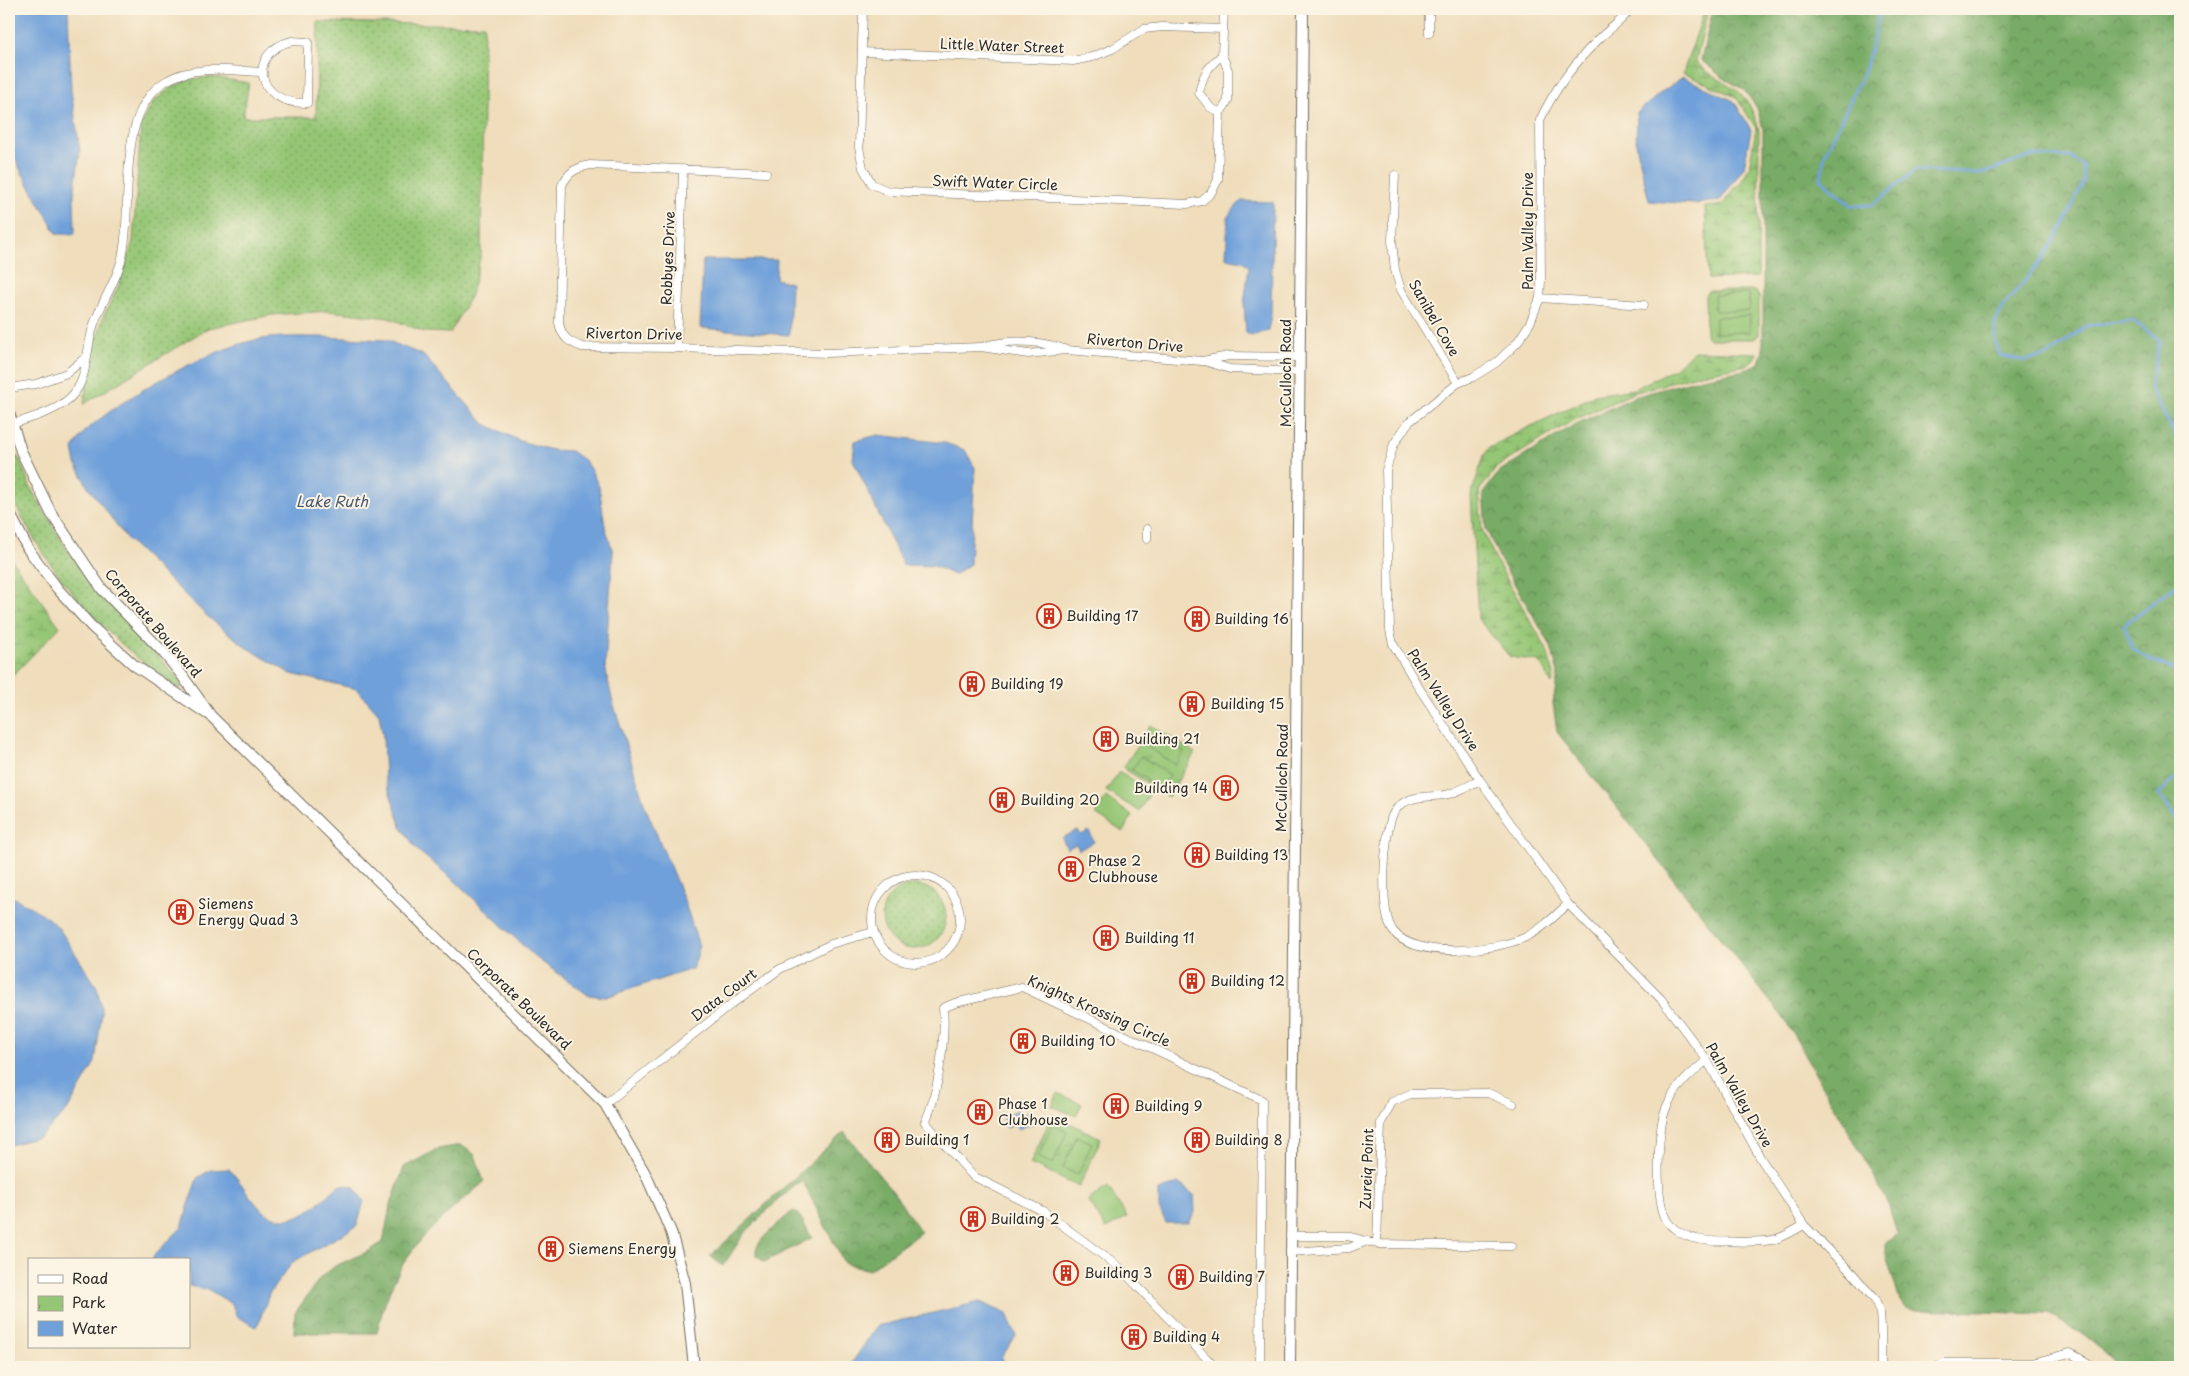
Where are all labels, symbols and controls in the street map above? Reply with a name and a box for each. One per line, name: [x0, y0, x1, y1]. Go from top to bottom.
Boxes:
street label: Little Water Street: [939, 33, 1065, 58]
street label: Swift Water Circle: [932, 170, 1058, 195]
street label: Palm Valley Drive: [1517, 172, 1538, 290]
street label: Robbyes Drive: [655, 210, 680, 305]
street label: Sanibel Cove: [1404, 275, 1465, 360]
street label: McCulloch Road: [1275, 319, 1296, 427]
street label: Riverton Drive: [585, 322, 683, 345]
street label: Riverton Drive: [1086, 328, 1184, 357]
water label: Lake Ruth: [296, 489, 368, 512]
street label: Corporate Boulevard: [100, 564, 207, 682]
building icon: Building 17: [1036, 603, 1062, 629]
place label: Building 17: [1066, 605, 1139, 626]
building icon: Building 16: [1184, 606, 1210, 632]
place label: Building 16: [1214, 608, 1289, 629]
street label: Palm Valley Drive: [1402, 645, 1484, 755]
building icon: Building 19: [959, 671, 985, 697]
place label: Building 19: [990, 673, 1063, 694]
building icon: Building 15: [1179, 691, 1205, 717]
place label: Building 15: [1210, 693, 1284, 714]
street label: McCulloch Road: [1270, 724, 1293, 832]
building icon: Building 21: [1093, 726, 1119, 752]
place label: Building 21: [1124, 728, 1199, 749]
building icon: Building 14: [1213, 775, 1239, 801]
place label: Building 14: [1134, 777, 1208, 798]
building icon: Building 20: [989, 787, 1015, 813]
place label: Building 20: [1020, 789, 1099, 810]
building icon: Building 13: [1184, 842, 1210, 868]
place label: Building 13: [1214, 844, 1288, 865]
place label: Phase 2 Clubhouse: [1088, 850, 1158, 887]
building icon: Phase 2 Clubhouse: [1058, 856, 1084, 882]
place label: Siemens Energy Quad 3: [198, 893, 299, 930]
building icon: Siemens Energy Quad 3: [168, 899, 194, 925]
building icon: Building 11: [1093, 925, 1119, 951]
place label: Building 11: [1124, 927, 1195, 948]
street label: Corporate Boulevard: [462, 943, 577, 1054]
street label: Data Court: [686, 963, 761, 1026]
building icon: Building 12: [1179, 968, 1205, 994]
street label: Knights Krossing Circle: [1024, 969, 1174, 1052]
place label: Building 12: [1210, 970, 1285, 991]
building icon: Building 10: [1010, 1028, 1036, 1054]
place label: Building 10: [1040, 1030, 1116, 1051]
street label: Palm Valley Drive: [1701, 1038, 1778, 1151]
place label: Phase 1 Clubhouse: [998, 1093, 1068, 1130]
building icon: Building 9: [1103, 1093, 1129, 1119]
place label: Building 9: [1134, 1095, 1203, 1116]
building icon: Phase 1 Clubhouse: [967, 1099, 993, 1125]
building icon: Building 1: [874, 1127, 900, 1153]
building icon: Building 8: [1184, 1127, 1210, 1153]
street label: Zureiq Point: [1355, 1128, 1378, 1210]
place label: Building 1: [904, 1129, 969, 1150]
place label: Building 8: [1214, 1129, 1283, 1150]
building icon: Building 2: [960, 1206, 986, 1232]
place label: Building 2: [990, 1208, 1059, 1229]
building icon: Siemens Energy: [538, 1236, 564, 1262]
place label: Siemens Energy: [568, 1238, 676, 1259]
legend: [28, 1258, 190, 1348]
building icon: Building 3: [1053, 1260, 1079, 1286]
place label: Building 3: [1084, 1262, 1152, 1283]
building icon: Building 7: [1168, 1264, 1194, 1290]
text: Road: [72, 1266, 108, 1289]
place label: Building 7: [1198, 1266, 1265, 1287]
text: Park: [72, 1290, 106, 1313]
text: Water: [72, 1316, 117, 1339]
building icon: Building 4: [1121, 1324, 1147, 1350]
place label: Building 4: [1152, 1326, 1220, 1347]

